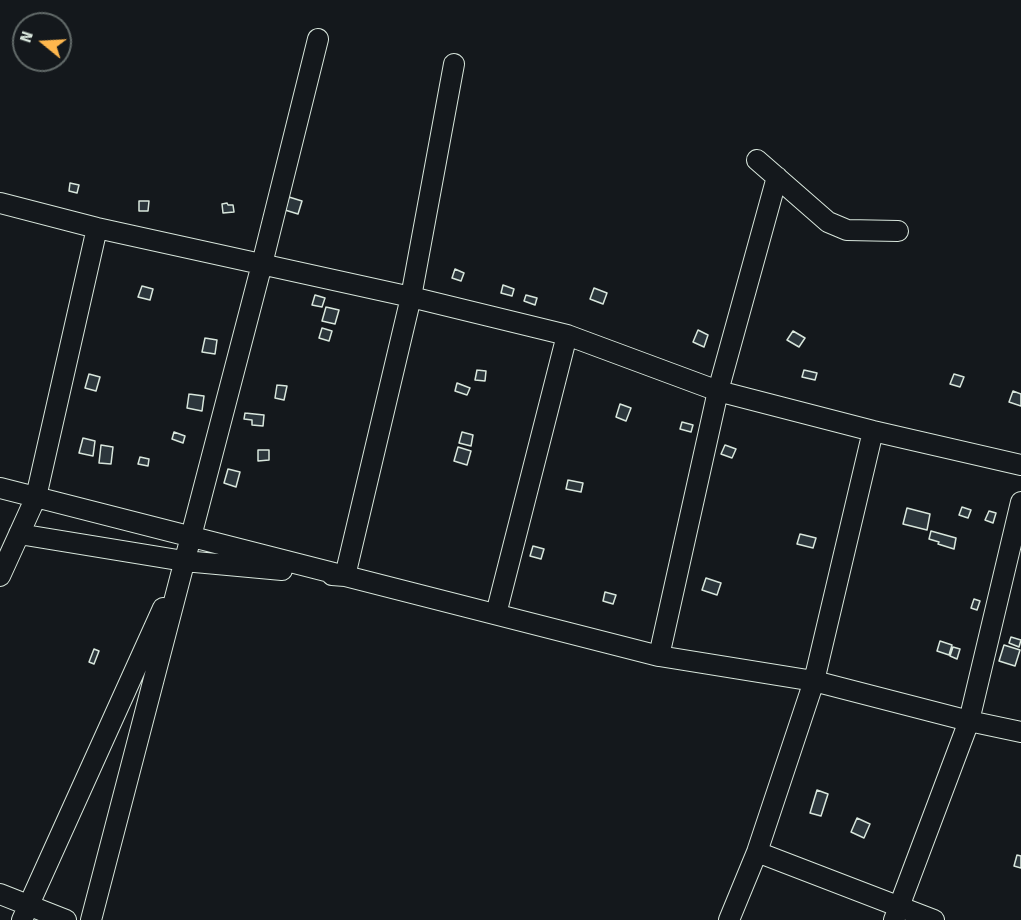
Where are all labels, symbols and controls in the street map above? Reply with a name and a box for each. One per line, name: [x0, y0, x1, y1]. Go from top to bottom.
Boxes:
north arrow: [12, 12, 72, 72]
text: N: [16, 29, 37, 45]

